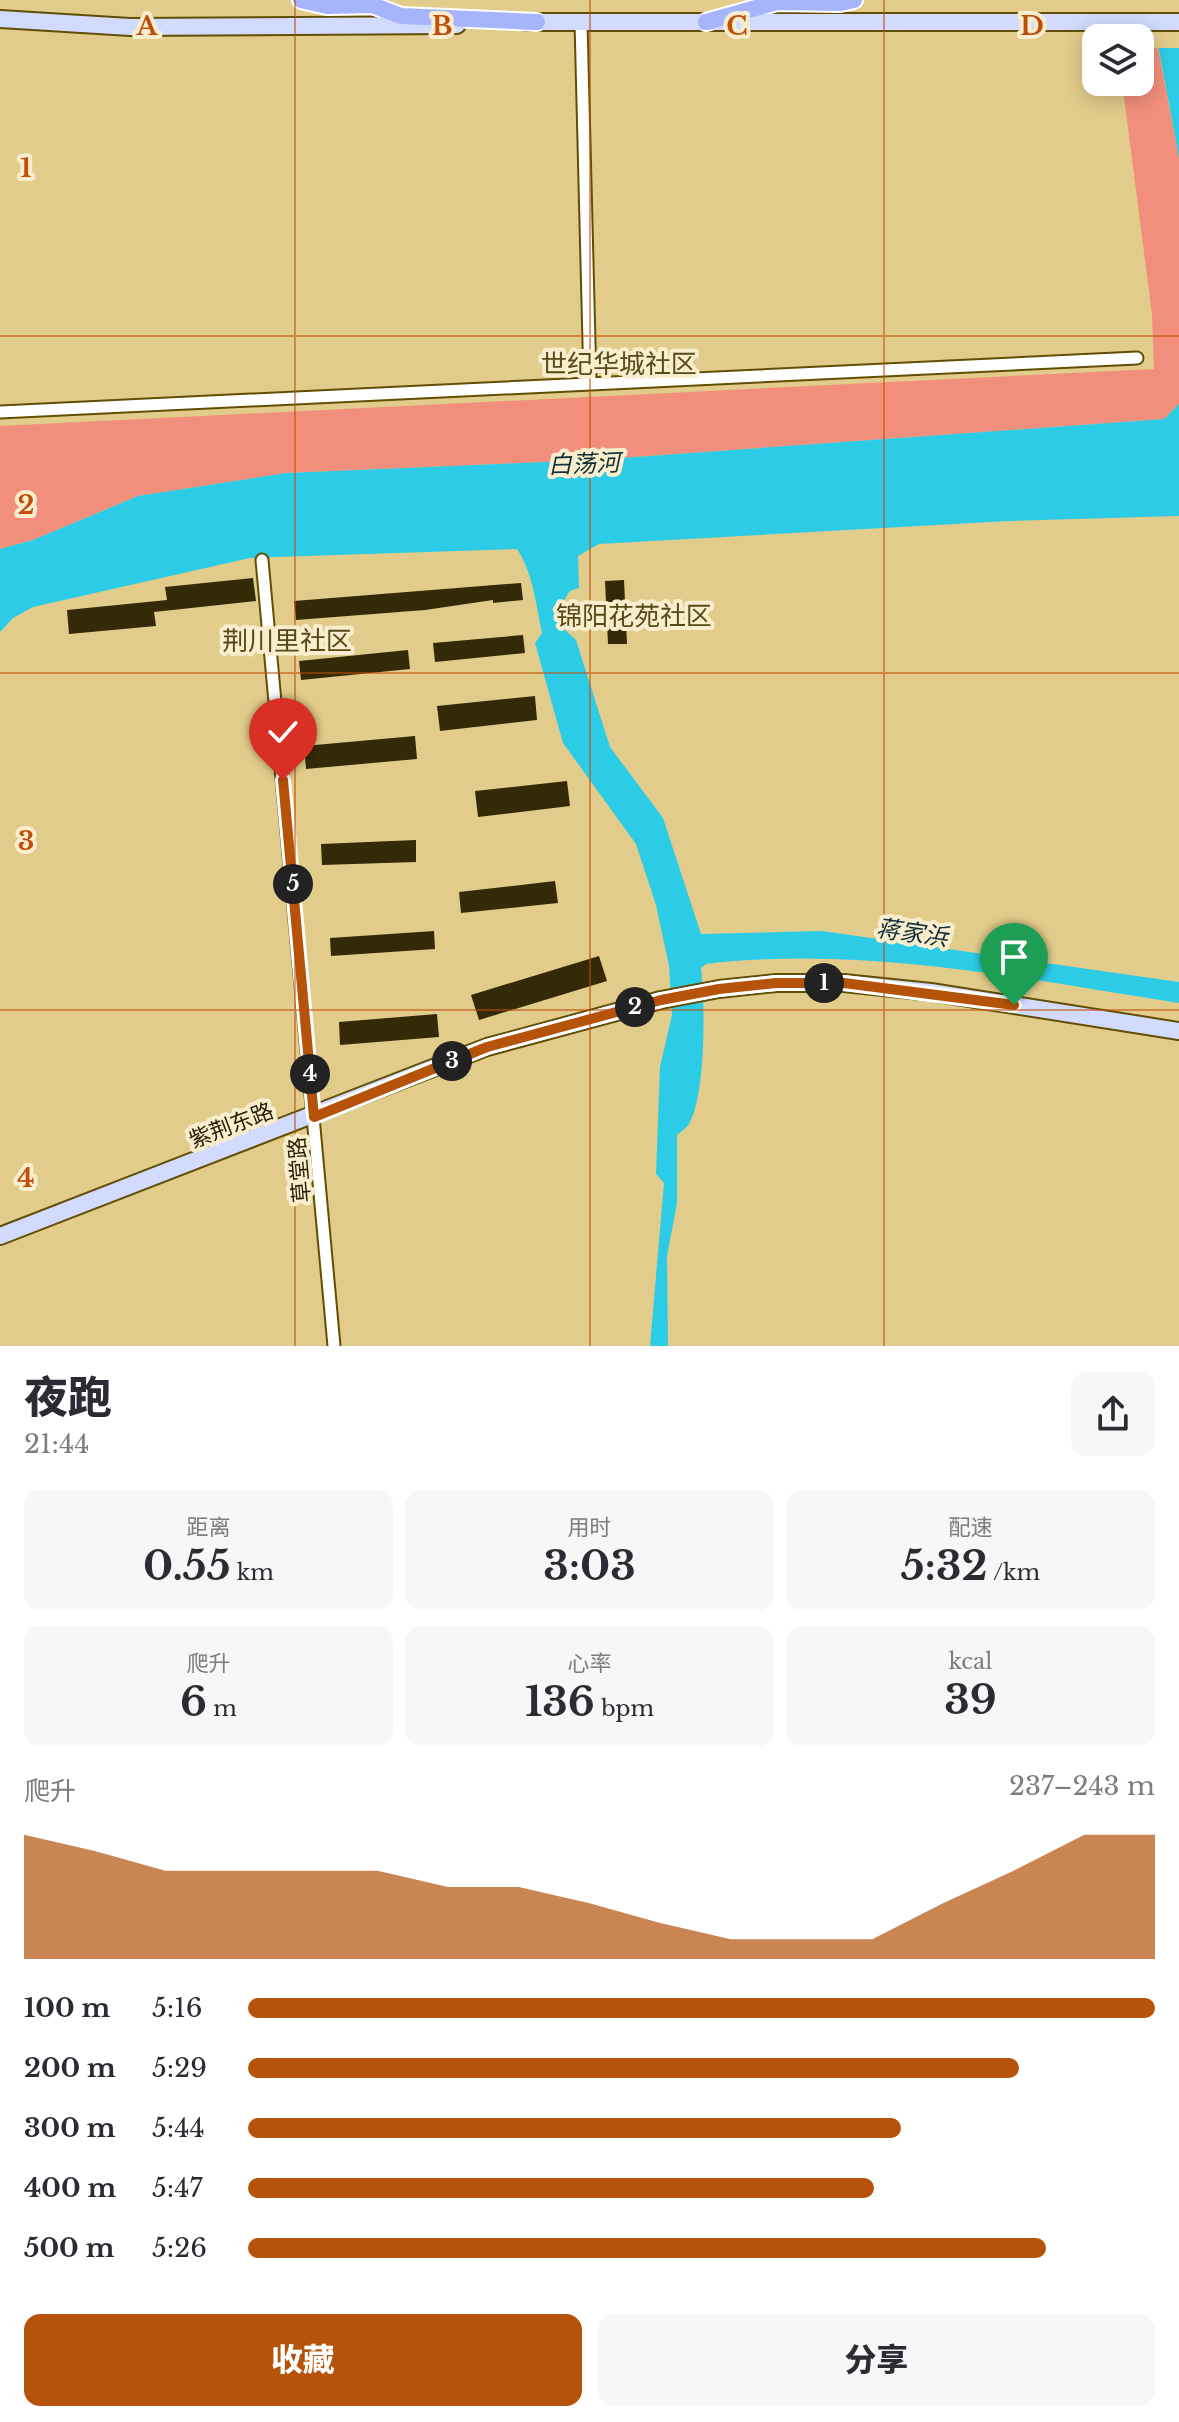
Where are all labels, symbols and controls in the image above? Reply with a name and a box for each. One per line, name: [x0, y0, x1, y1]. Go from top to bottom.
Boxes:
text: A: [135, 10, 158, 42]
text: B: [432, 10, 452, 42]
text: C: [726, 10, 748, 42]
text: D: [1020, 10, 1044, 42]
map controls: [1082, 24, 1154, 96]
button: layers: [1082, 24, 1154, 96]
text: 1: [20, 152, 32, 184]
district label: 世纪华城社区: [541, 348, 697, 380]
water label: 白荡河: [547, 448, 624, 479]
text: 2: [18, 489, 34, 521]
district label: 锦阳花苑社区: [556, 600, 712, 632]
district label: 荆川里社区: [222, 625, 352, 657]
pin: [249, 698, 317, 780]
icon: check: [261, 710, 305, 754]
text: 3: [18, 825, 34, 857]
pin: 5: [273, 864, 313, 904]
text: 5: [286, 870, 300, 897]
water label: 蒋家浜: [874, 913, 952, 952]
pin: [980, 923, 1048, 1005]
icon: arrive: [992, 935, 1036, 979]
pin: 1: [804, 963, 844, 1003]
text: 1: [819, 969, 829, 996]
pin: 2: [615, 987, 655, 1027]
text: 2: [628, 993, 642, 1020]
pin: 3: [432, 1041, 472, 1081]
text: 3: [445, 1047, 459, 1074]
pin: 4: [290, 1054, 330, 1094]
text: 4: [303, 1060, 317, 1087]
street label: 紫荆东路: [185, 1097, 277, 1154]
street label: 草堂路: [283, 1136, 316, 1204]
text: 4: [17, 1162, 35, 1194]
text: 夜跑: [24, 1370, 112, 1425]
button: share: [1071, 1372, 1155, 1456]
text: 21:44: [24, 1428, 89, 1460]
text: 距离: [186, 1514, 231, 1541]
text: 用时: [567, 1514, 612, 1541]
text: 配速: [948, 1514, 993, 1541]
text: 0.55: [143, 1541, 230, 1591]
text: 3:03: [543, 1541, 636, 1591]
text: 5:32: [901, 1541, 987, 1591]
text: km: [230, 1559, 274, 1586]
text: /km: [987, 1559, 1040, 1586]
text: kcal: [949, 1648, 992, 1675]
text: 爬升: [186, 1650, 231, 1677]
text: 心率: [567, 1650, 612, 1677]
text: 39: [944, 1675, 997, 1725]
text: 6: [180, 1677, 207, 1727]
text: 136: [525, 1677, 595, 1727]
text: m: [207, 1695, 237, 1722]
text: bpm: [595, 1695, 654, 1722]
text: 237–243 m: [1009, 1770, 1155, 1802]
text: 爬升: [24, 1775, 76, 1807]
text: 100 m: [24, 1992, 110, 2024]
text: 5:16: [152, 1992, 203, 2024]
text: 200 m: [24, 2052, 116, 2084]
text: 5:29: [152, 2052, 207, 2084]
text: 300 m: [24, 2112, 116, 2144]
text: 5:44: [152, 2112, 205, 2144]
text: 400 m: [24, 2172, 116, 2204]
text: 5:47: [152, 2172, 202, 2204]
text: 500 m: [24, 2232, 114, 2264]
text: 5:26: [152, 2232, 207, 2264]
button: 收藏: [24, 2314, 582, 2406]
button: 分享: [598, 2314, 1155, 2406]

